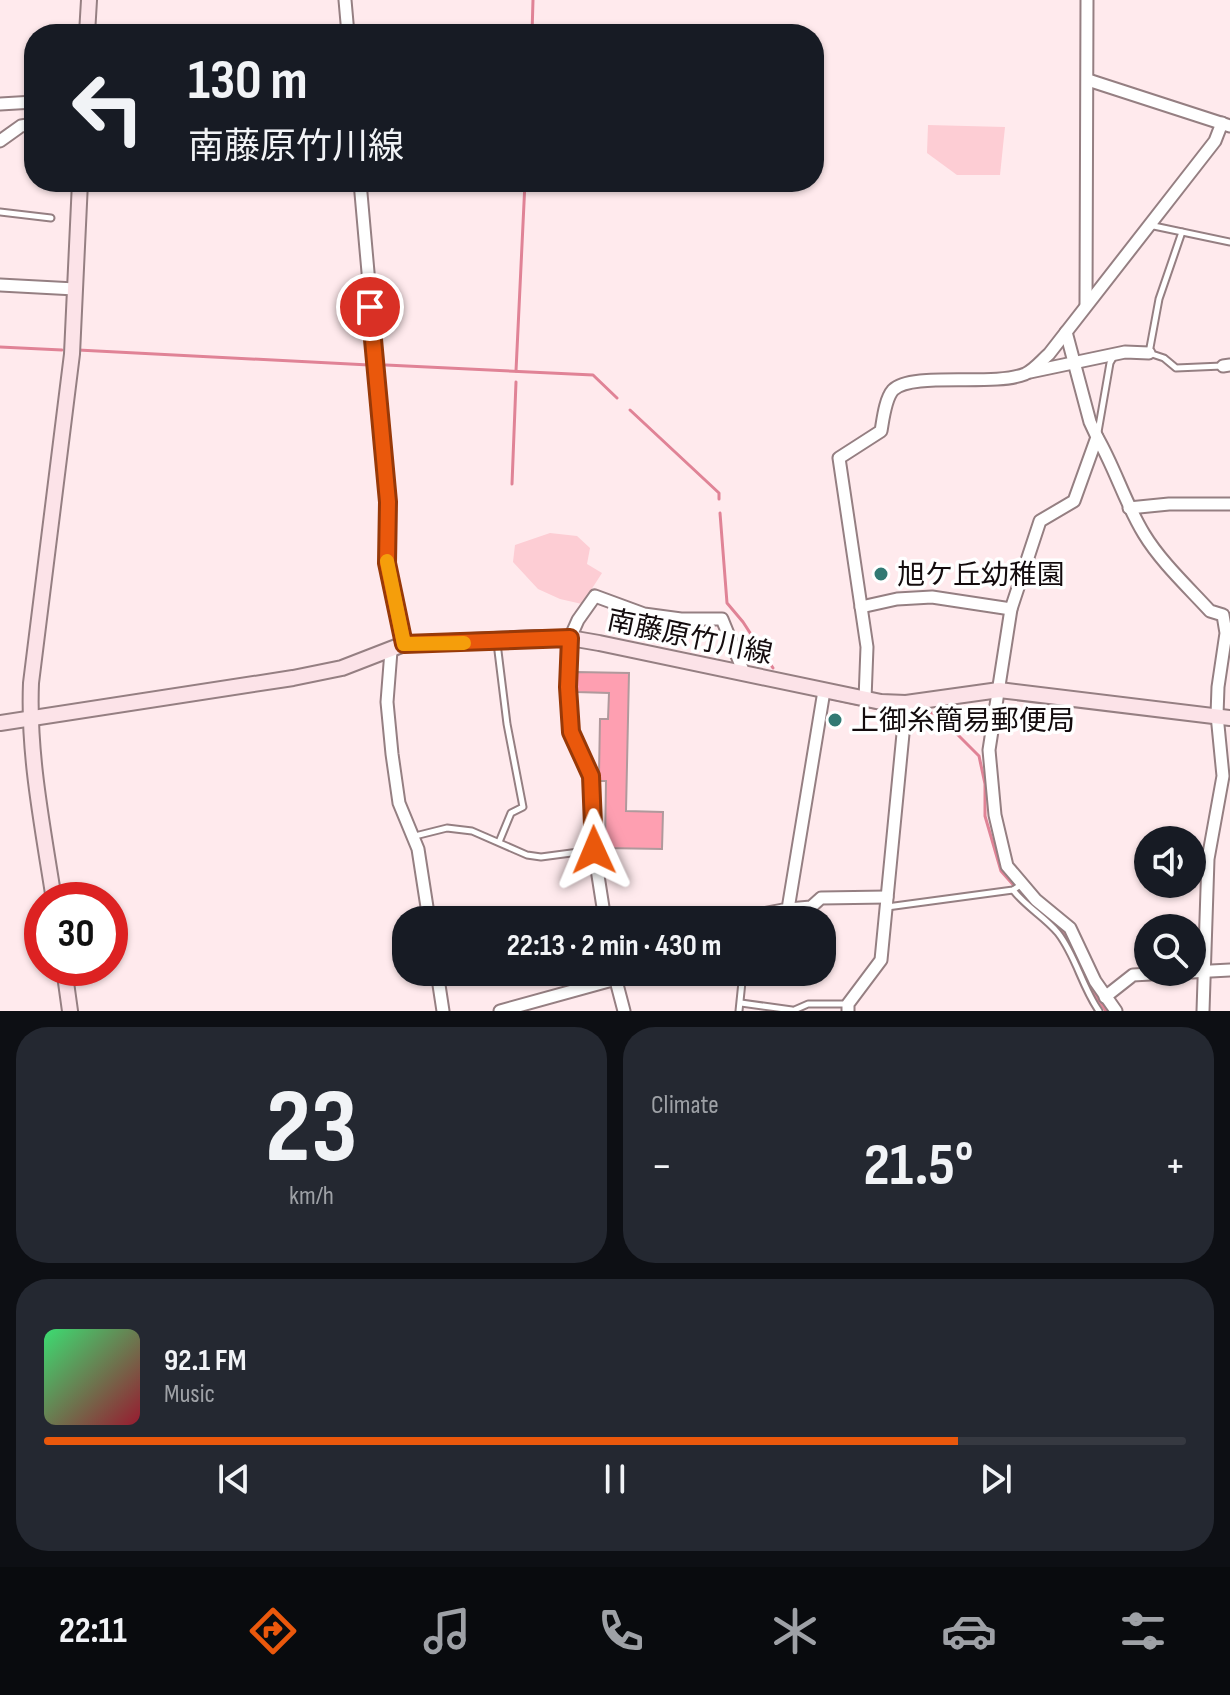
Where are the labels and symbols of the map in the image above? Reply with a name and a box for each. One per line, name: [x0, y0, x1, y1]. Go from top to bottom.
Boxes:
pin: [336, 273, 404, 341]
place label: 旭ケ丘幼稚園: [897, 559, 1065, 592]
marker: 旭ケ丘幼稚園: [872, 565, 890, 583]
street label: 南藤原竹川線: [604, 604, 775, 671]
place label: 上御糸簡易郵便局: [851, 705, 1075, 738]
marker: 上御糸簡易郵便局: [826, 711, 844, 729]
position arrow: [552, 808, 636, 892]
speed limit sign: 30: [24, 882, 128, 986]

